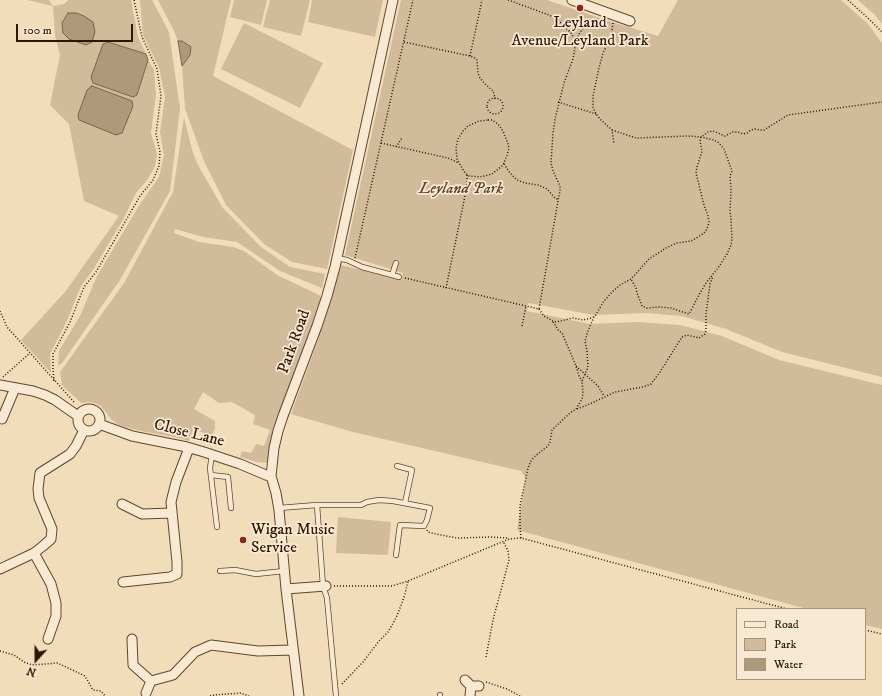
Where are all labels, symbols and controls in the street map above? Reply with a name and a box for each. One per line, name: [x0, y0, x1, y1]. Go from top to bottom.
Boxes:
marker: Leyland Avenue/Leyland Park: [575, 3, 585, 13]
place label: Leyland Avenue/Leyland Park: [511, 14, 649, 52]
scale bar: [18, 16, 135, 42]
text: 100 m: [23, 23, 52, 38]
park label: Leyland Park: [419, 180, 503, 200]
street label: Park Road: [275, 307, 315, 377]
street label: Close Lane: [152, 416, 226, 452]
place label: Wigan Music Service: [251, 521, 335, 559]
marker: Wigan Music Service: [238, 535, 248, 545]
legend: [736, 608, 866, 680]
text: Road: [774, 617, 799, 632]
text: Park: [774, 637, 796, 652]
north arrow: [16, 640, 56, 680]
text: Water: [774, 657, 803, 672]
text: N: [25, 663, 38, 679]

